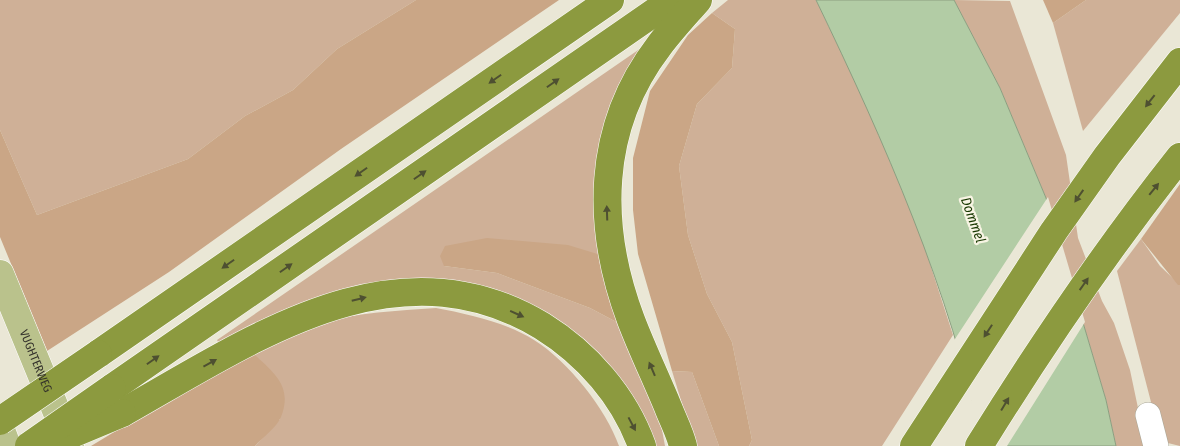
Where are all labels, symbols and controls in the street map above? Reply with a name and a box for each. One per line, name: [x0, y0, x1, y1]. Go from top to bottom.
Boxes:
one-way arrow: [488, 74, 502, 84]
one-way arrow: [546, 78, 560, 88]
one-way arrow: [1145, 94, 1156, 107]
one-way arrow: [355, 167, 368, 177]
one-way arrow: [413, 170, 426, 180]
one-way arrow: [1149, 183, 1160, 196]
one-way arrow: [1074, 189, 1084, 203]
water label: Dommel: [957, 195, 989, 245]
one-way arrow: [603, 205, 611, 221]
one-way arrow: [221, 259, 235, 269]
one-way arrow: [279, 263, 293, 273]
one-way arrow: [1079, 277, 1089, 291]
one-way arrow: [351, 295, 366, 303]
one-way arrow: [510, 310, 524, 318]
one-way arrow: [983, 324, 993, 337]
street label: VUGHTERWEG: [17, 328, 55, 394]
one-way arrow: [146, 355, 159, 365]
one-way arrow: [204, 358, 217, 367]
one-way arrow: [647, 362, 655, 376]
one-way arrow: [1000, 398, 1009, 411]
one-way arrow: [628, 417, 637, 430]

